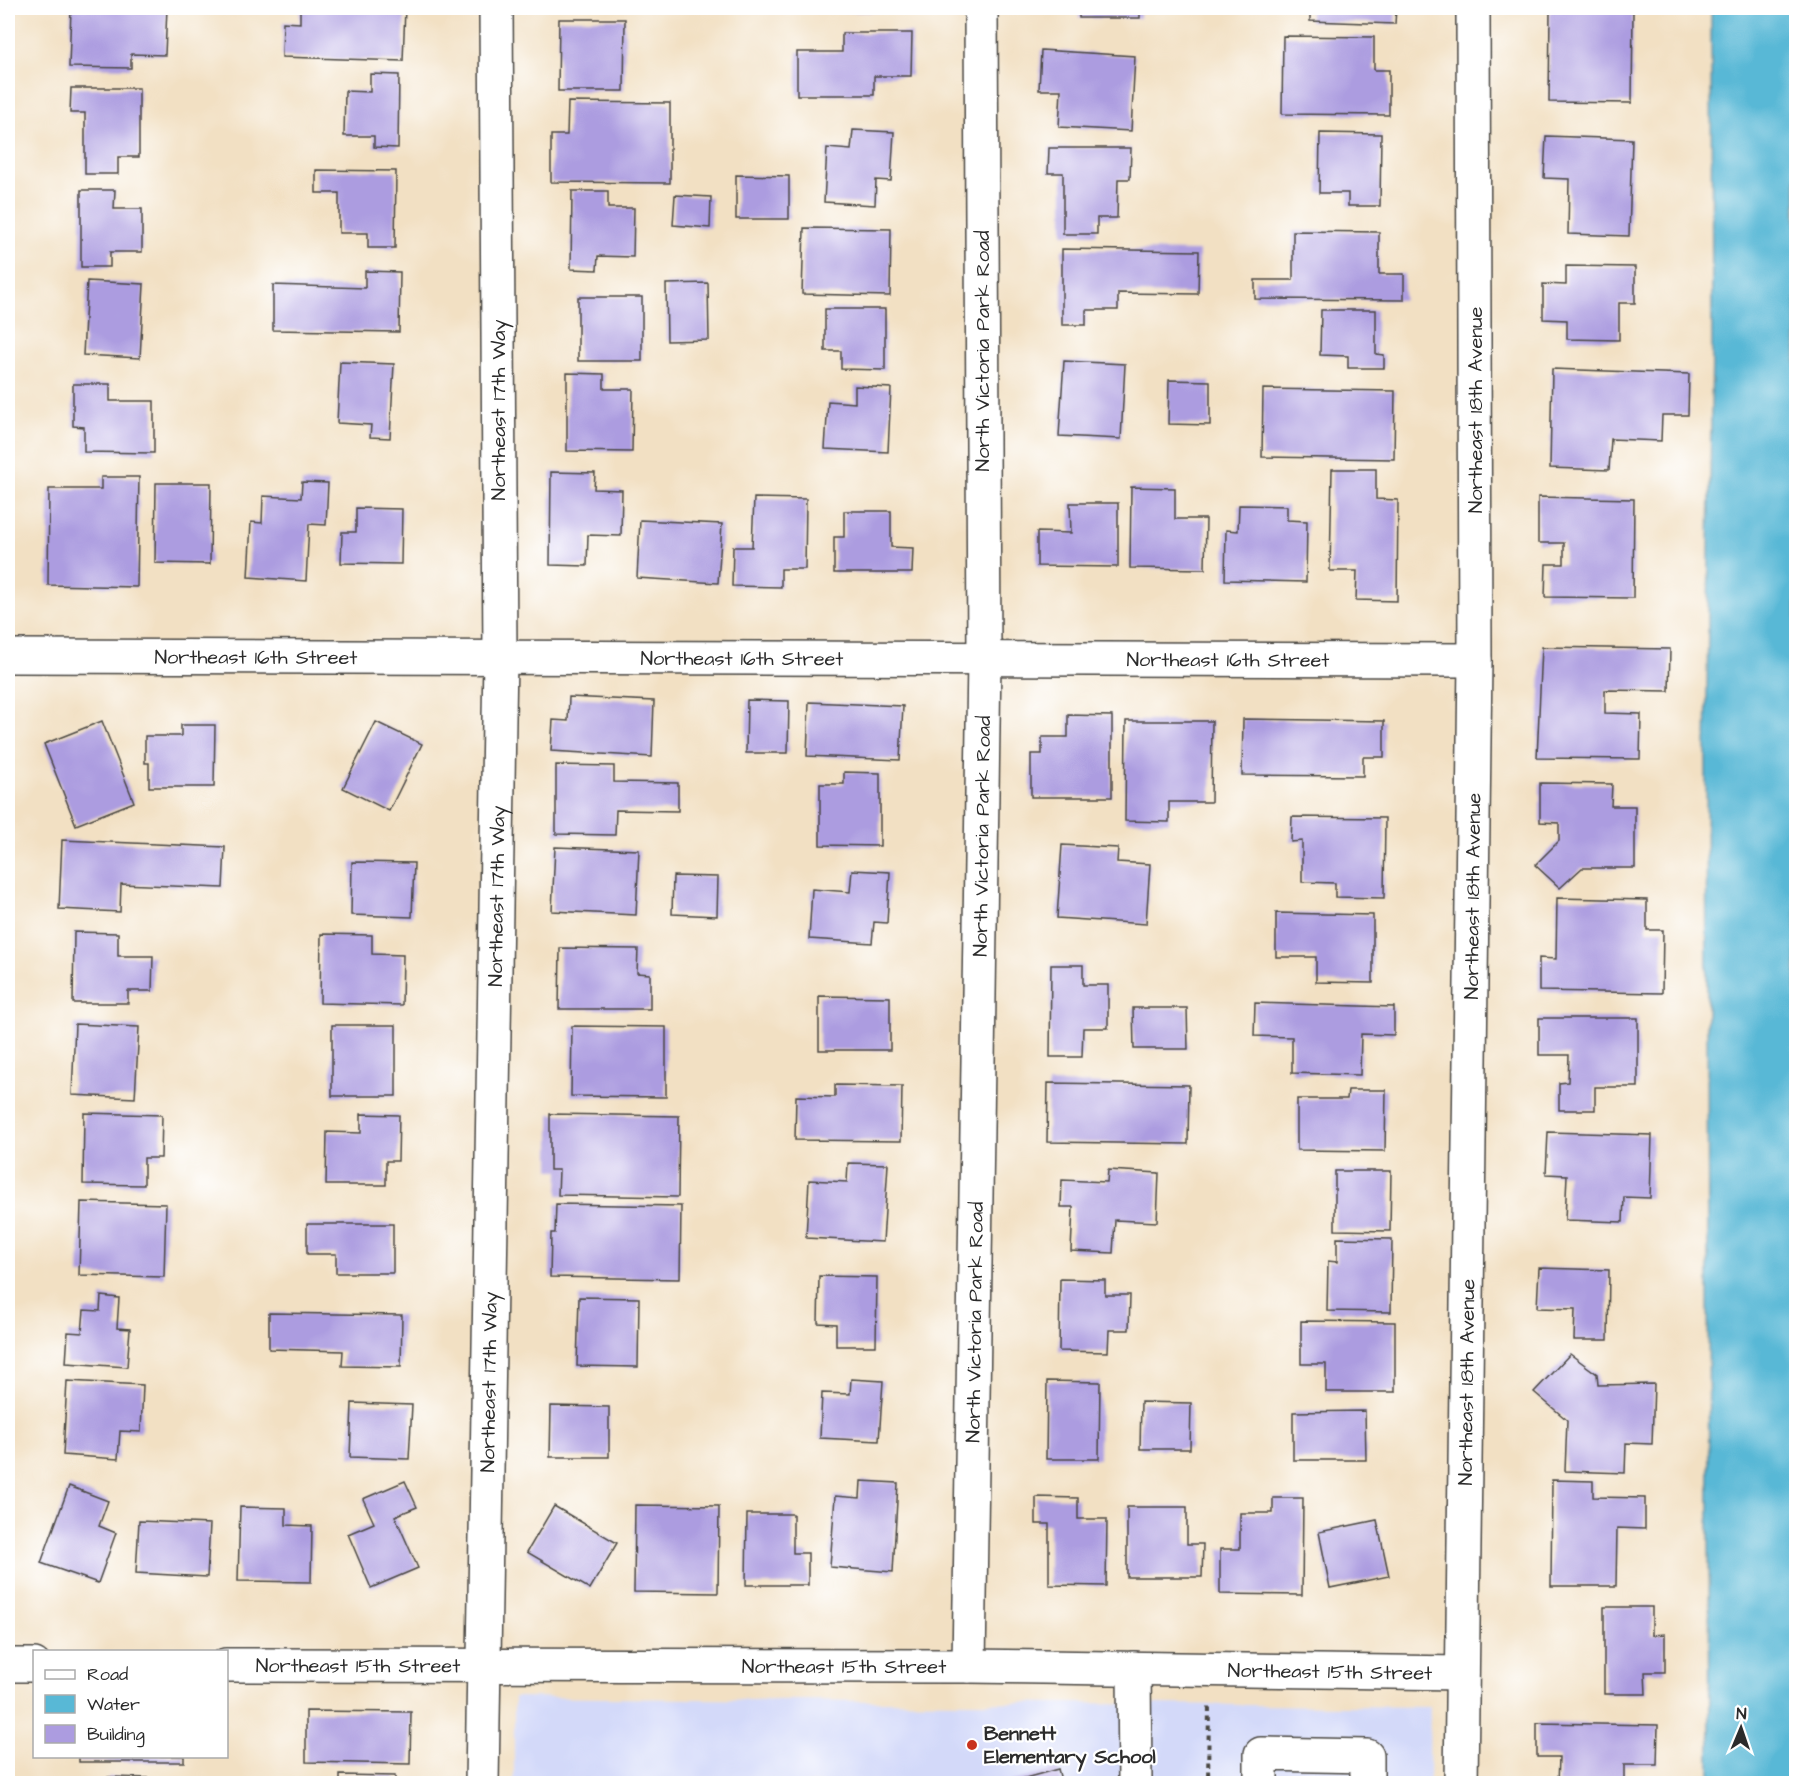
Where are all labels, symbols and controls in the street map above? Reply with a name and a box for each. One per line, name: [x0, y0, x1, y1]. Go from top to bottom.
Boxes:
street label: North Victoria Park Road: [969, 231, 997, 471]
street label: Northeast 18th Avenue: [1462, 307, 1490, 513]
street label: Northeast 17th Way: [485, 320, 514, 500]
street label: Northeast 16th Street: [155, 643, 357, 672]
street label: Northeast 16th Street: [641, 645, 843, 673]
street label: Northeast 16th Street: [1127, 646, 1329, 675]
street label: North Victoria Park Road: [967, 715, 998, 957]
street label: Northeast 18th Avenue: [1458, 792, 1488, 1000]
street label: Northeast 17th Way: [482, 805, 514, 987]
street label: North Victoria Park Road: [959, 1201, 991, 1443]
street label: Northeast 18th Avenue: [1452, 1278, 1482, 1485]
street label: Northeast 17th Way: [474, 1291, 506, 1473]
legend: [33, 1650, 228, 1758]
street label: Northeast 15th Street: [256, 1652, 460, 1680]
street label: Northeast 15th Street: [742, 1653, 946, 1681]
street label: Northeast 15th Street: [1228, 1657, 1432, 1688]
text: Road: [87, 1662, 128, 1687]
text: Water: [87, 1692, 140, 1717]
north arrow: [1711, 1698, 1771, 1758]
text: N: [1736, 1703, 1747, 1725]
place label: Bennett Elementary School: [984, 1720, 1156, 1772]
text: Building: [87, 1722, 145, 1748]
marker: Bennett Elementary School: [965, 1738, 979, 1752]

